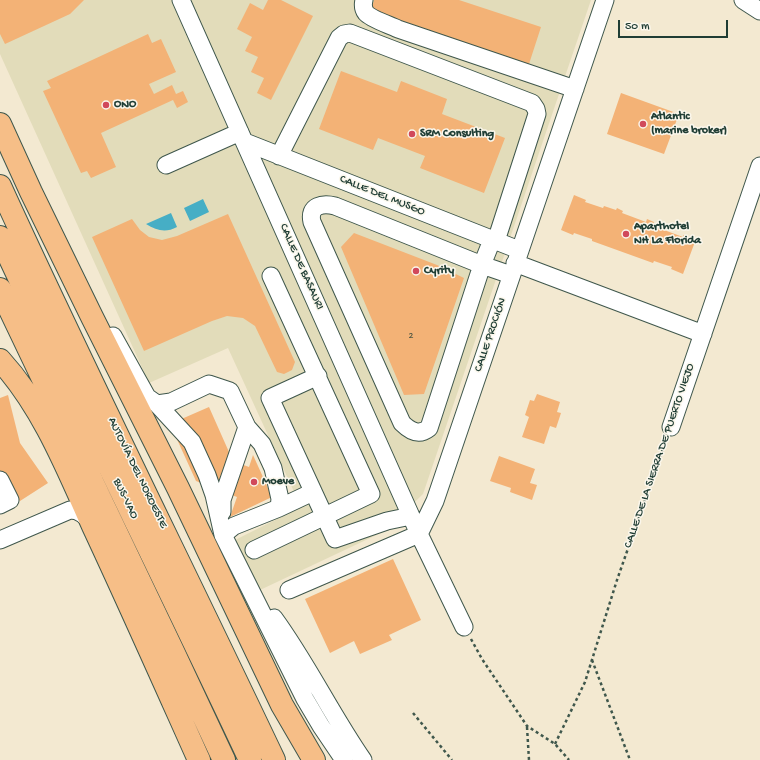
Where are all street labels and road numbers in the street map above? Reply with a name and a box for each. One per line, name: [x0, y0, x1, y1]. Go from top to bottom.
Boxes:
street label: CALLE DEL MUSGO: [337, 172, 427, 220]
street label: CALLE DE BASAURI: [276, 222, 326, 312]
street label: CALLE PROCIÓN: [472, 296, 510, 374]
street label: CALLE DE LA SIERRA DE PUERTO VIEJO: [622, 362, 698, 550]
street label: AUTOVÍA DEL NOROESTE: [104, 415, 170, 531]
street label: BUS-VAO: [109, 476, 141, 522]

